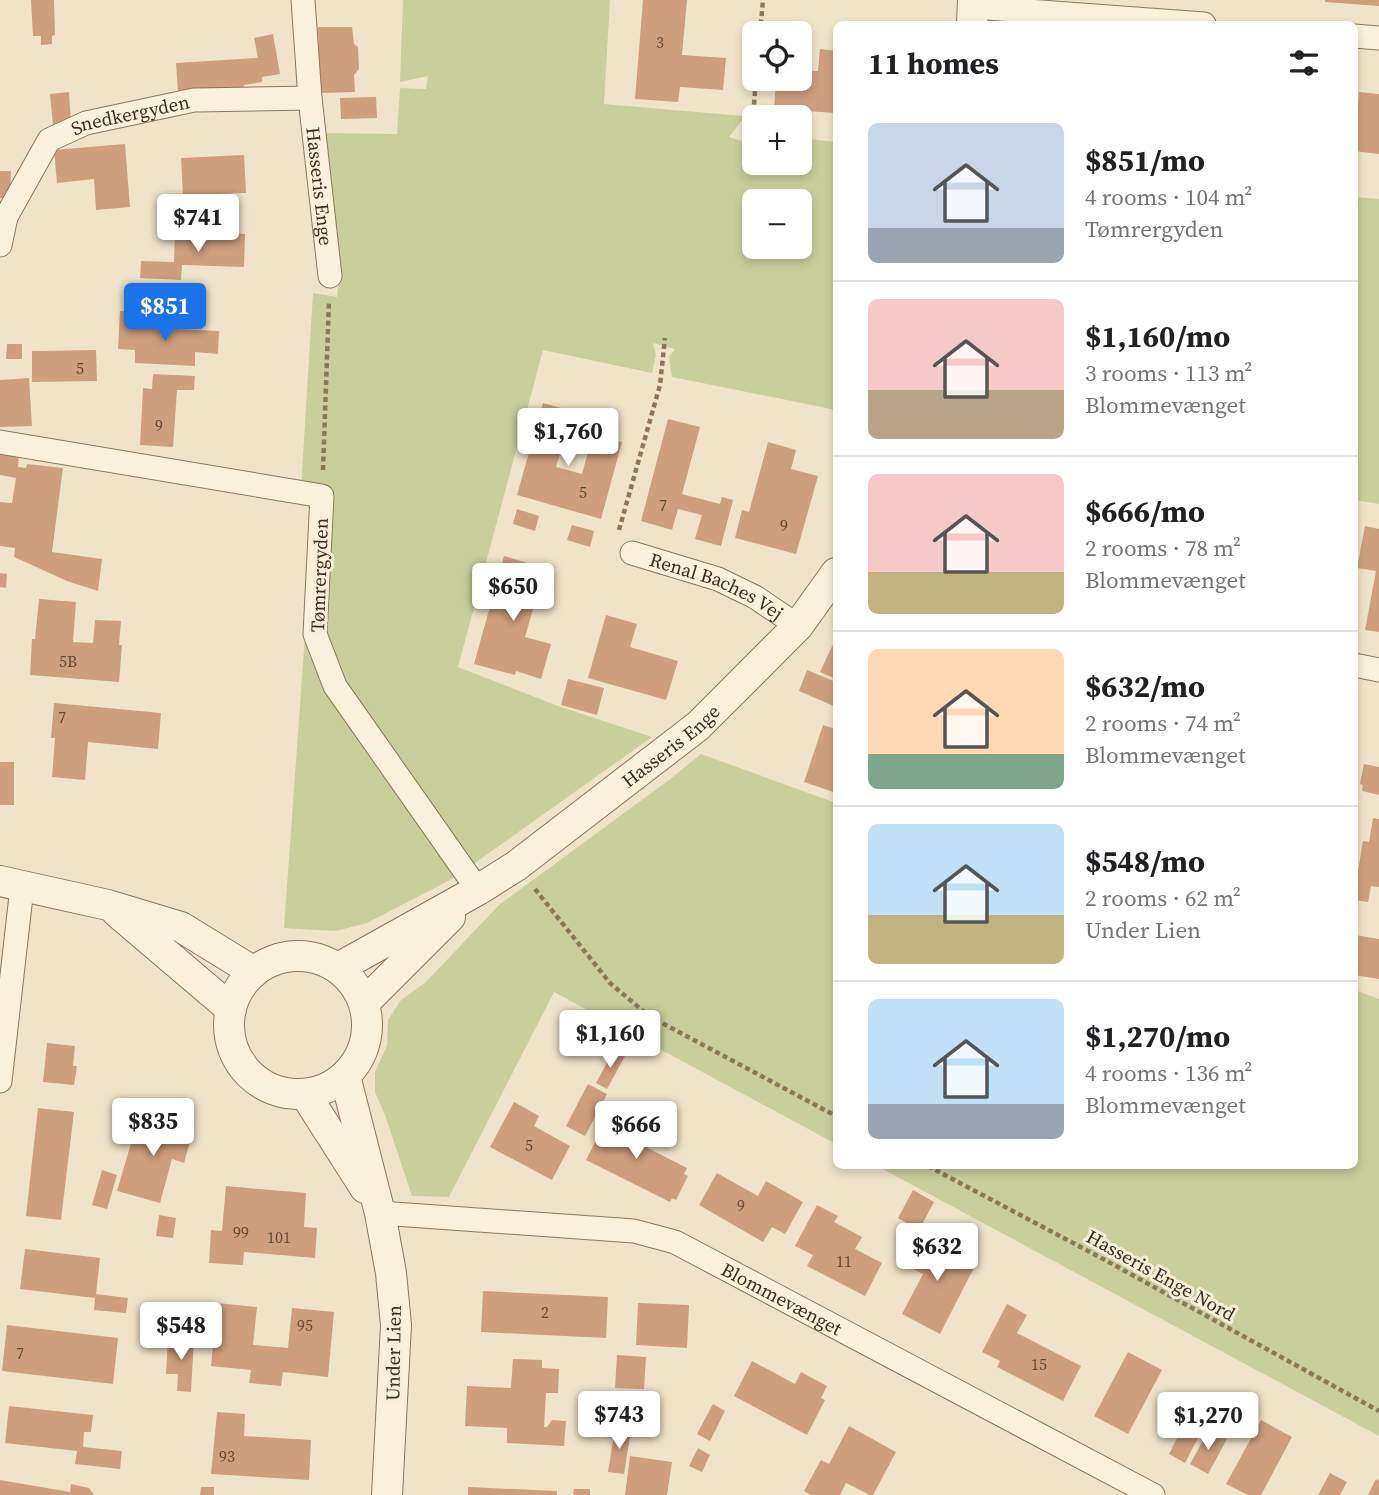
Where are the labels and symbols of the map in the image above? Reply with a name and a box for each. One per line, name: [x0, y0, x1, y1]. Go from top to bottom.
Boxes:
house number: 3: [656, 31, 664, 53]
street label: Snedkergyden: [67, 88, 192, 141]
street label: Hasseris Enge: [300, 126, 339, 247]
pin: $741: [157, 194, 239, 254]
pin: $851: [124, 284, 206, 343]
house number: 5: [76, 357, 84, 379]
pin: $1,760: [511, 408, 625, 468]
house number: 9: [155, 414, 163, 436]
house number: 5: [579, 481, 587, 503]
house number: 7: [659, 494, 667, 516]
house number: 9: [780, 514, 788, 536]
street label: Tømrergyden: [304, 517, 334, 633]
street label: Renal Baches Vej: [647, 546, 789, 626]
pin: $650: [472, 564, 554, 623]
house number: 5B: [59, 650, 77, 672]
street label: Hasseris Enge: [616, 699, 725, 793]
house number: 7: [58, 706, 66, 728]
pin: $1,160: [553, 1010, 667, 1070]
pin: $835: [112, 1098, 194, 1158]
pin: $666: [595, 1102, 677, 1161]
house number: 5: [525, 1134, 533, 1156]
house number: 9: [737, 1194, 745, 1216]
house number: 99: [233, 1221, 249, 1243]
street label: Hasseris Enge Nord: [1082, 1223, 1240, 1327]
pin: $632: [896, 1224, 978, 1283]
house number: 101: [267, 1226, 291, 1248]
house number: 11: [836, 1250, 852, 1272]
street label: Blommevænget: [717, 1256, 847, 1342]
house number: 2: [541, 1301, 549, 1323]
pin: $548: [140, 1302, 222, 1362]
street label: Under Lien: [379, 1305, 407, 1401]
house number: 95: [297, 1314, 313, 1336]
house number: 7: [16, 1342, 24, 1364]
house number: 15: [1031, 1353, 1047, 1375]
pin: $743: [578, 1392, 660, 1451]
pin: $1,270: [1151, 1392, 1265, 1452]
house number: 93: [219, 1445, 235, 1467]

